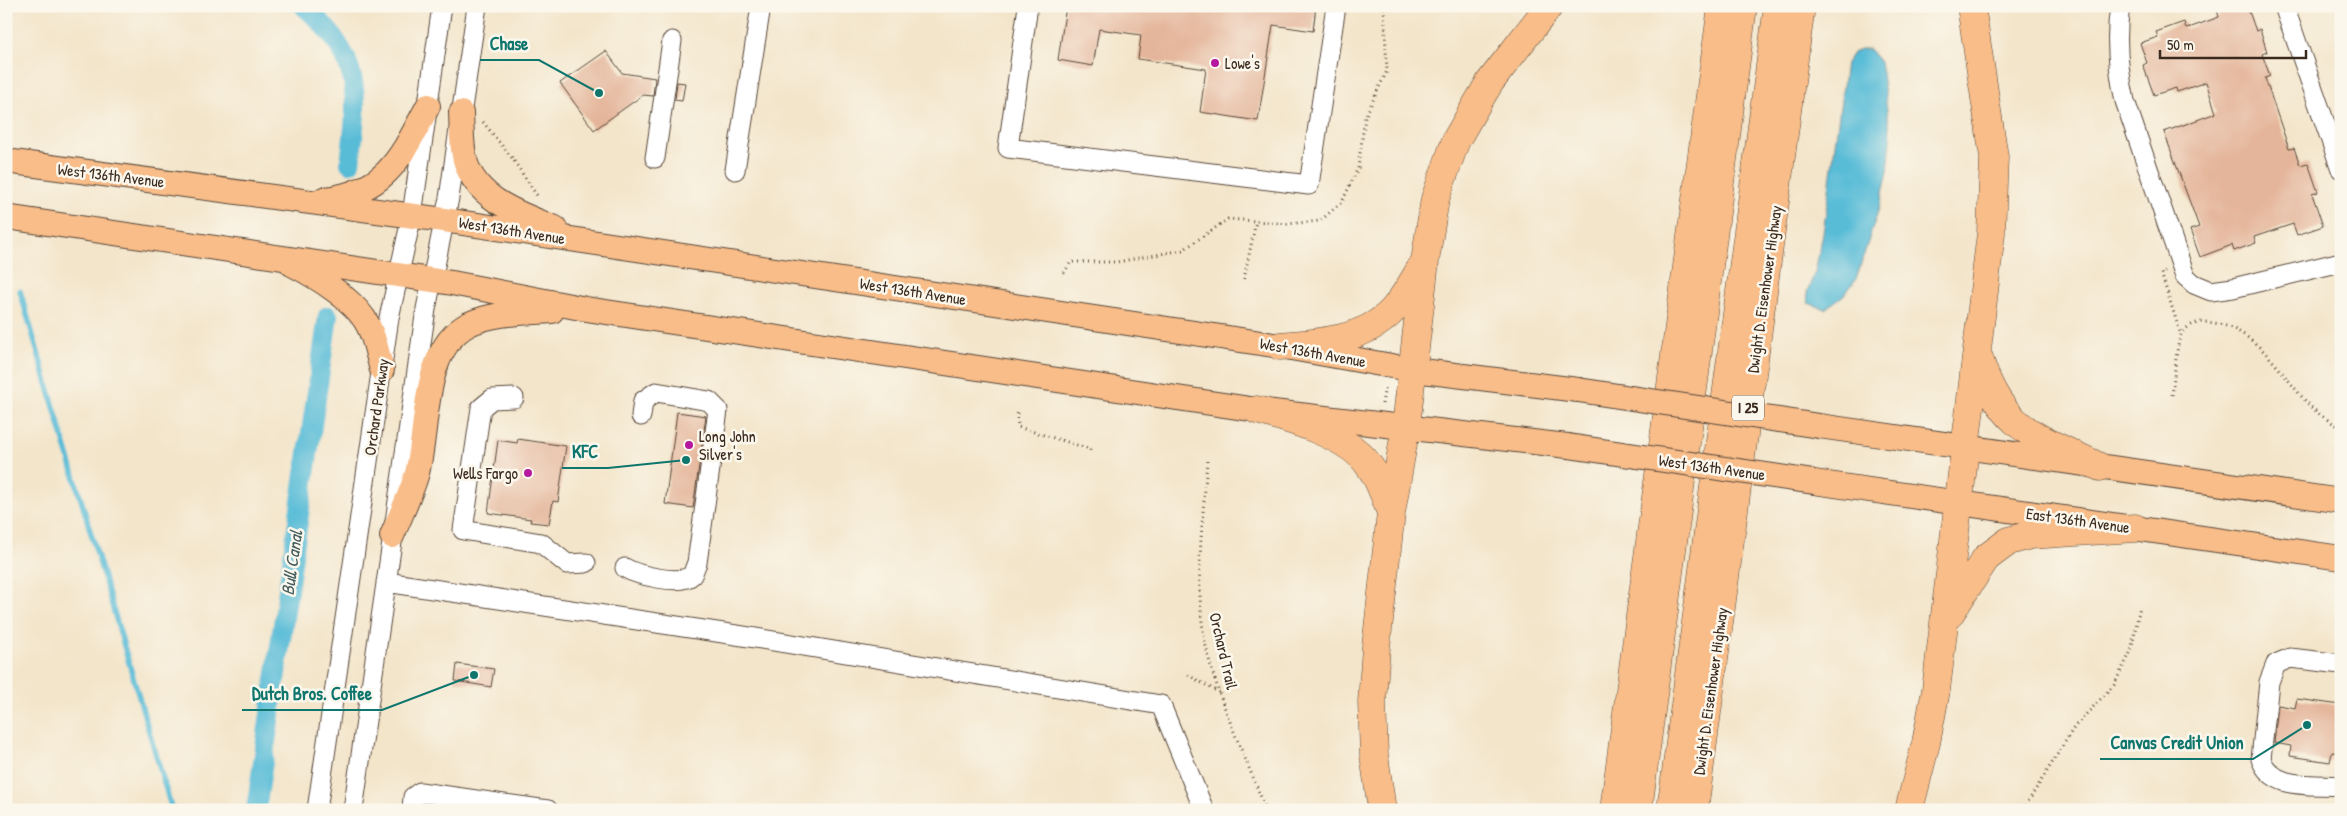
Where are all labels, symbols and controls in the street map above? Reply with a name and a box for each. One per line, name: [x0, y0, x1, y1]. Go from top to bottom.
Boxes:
callout: Chase: [480, 27, 539, 60]
scale bar: [2160, 28, 2306, 60]
text: Chase: [490, 31, 529, 56]
text: 50 m: [2167, 34, 2194, 55]
place label: Lowe's: [1225, 52, 1260, 74]
marker: Lowe's: [1209, 57, 1221, 69]
street label: West 136th Avenue: [56, 158, 166, 193]
street label: Dwight D. Eisenhower Highway: [1741, 204, 1787, 374]
street label: West 136th Avenue: [457, 211, 567, 249]
street label: West 136th Avenue: [858, 272, 968, 310]
street label: West 136th Avenue: [1258, 332, 1368, 372]
street label: Orchard Parkway: [358, 357, 394, 457]
road number: I 25: [1732, 396, 1764, 420]
place label: Long John Silver's: [699, 425, 756, 465]
callout: KFC: [562, 435, 608, 468]
text: KFC: [572, 439, 598, 464]
marker: Long John Silver's: [683, 439, 695, 451]
street label: West 136th Avenue: [1657, 449, 1767, 485]
place label: Wells Fargo: [453, 462, 519, 484]
marker: Wells Fargo: [522, 467, 534, 479]
street label: East 136th Avenue: [2025, 502, 2132, 538]
water label: Bull Canal: [275, 528, 309, 597]
street label: Dwight D. Eisenhower Highway: [1687, 606, 1733, 776]
street label: Orchard Trail: [1204, 610, 1244, 692]
callout: Dutch Bros. Coffee: [242, 677, 382, 710]
text: Dutch Bros. Coffee: [252, 681, 373, 706]
callout: Canvas Credit Union: [2100, 726, 2253, 759]
text: Canvas Credit Union: [2110, 730, 2244, 755]

